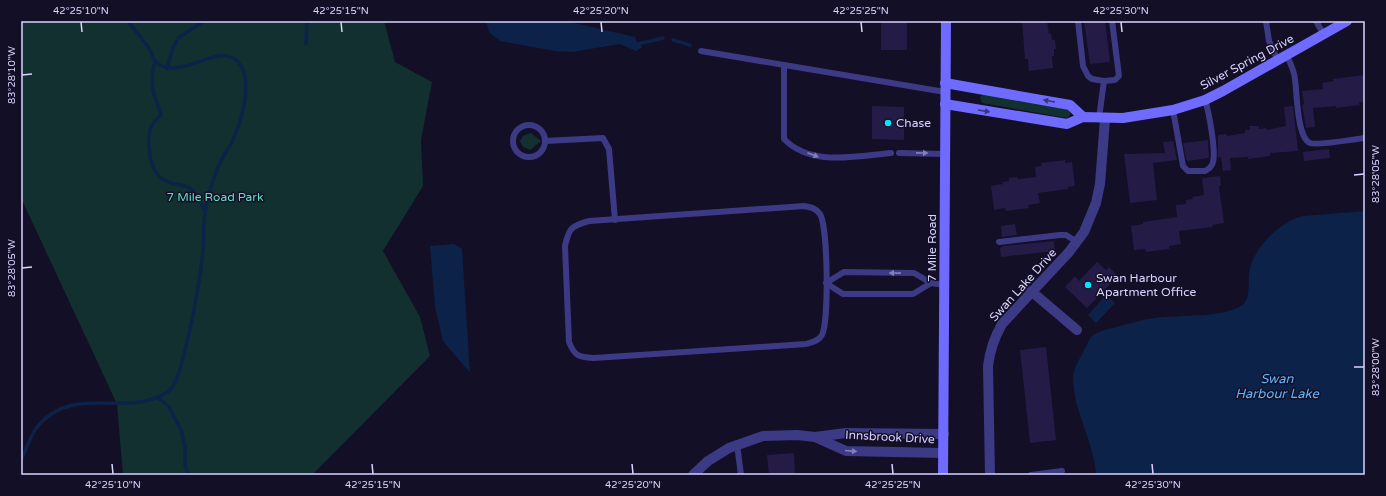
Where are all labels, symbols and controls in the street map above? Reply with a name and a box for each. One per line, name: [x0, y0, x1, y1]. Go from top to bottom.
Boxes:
text: 42°25'10"N: [53, 5, 109, 17]
text: 42°25'15"N: [313, 5, 369, 17]
text: 42°25'20"N: [573, 5, 629, 17]
text: 42°25'25"N: [833, 5, 889, 17]
text: 42°25'30"N: [1093, 5, 1149, 17]
street label: Silver Spring Drive: [1198, 31, 1296, 93]
text: 83°28'10"W: [6, 46, 18, 104]
one-way arrow: [1043, 98, 1055, 104]
one-way arrow: [978, 108, 990, 114]
place label: Chase: [896, 116, 931, 130]
marker: Chase: [883, 118, 893, 128]
text: 83°28'05"W: [1370, 145, 1382, 203]
one-way arrow: [916, 150, 929, 156]
one-way arrow: [808, 152, 820, 158]
park label: 7 Mile Road Park: [167, 190, 264, 204]
street label: 7 Mile Road: [925, 214, 939, 282]
text: 83°28'05"W: [6, 239, 18, 297]
street label: Swan Lake Drive: [987, 246, 1060, 324]
one-way arrow: [888, 270, 901, 276]
place label: Swan Harbour Apartment Office: [1096, 271, 1197, 299]
marker: Swan Harbour Apartment Office: [1083, 280, 1093, 290]
text: 83°28'00"W: [1370, 338, 1382, 396]
water label: Swan Harbour Lake: [1235, 371, 1319, 402]
street label: Innsbrook Drive: [845, 428, 935, 446]
one-way arrow: [845, 447, 857, 454]
text: 42°25'10"N: [85, 479, 141, 491]
text: 42°25'15"N: [345, 479, 401, 491]
text: 42°25'20"N: [605, 479, 661, 491]
text: 42°25'25"N: [865, 479, 921, 491]
text: 42°25'30"N: [1125, 479, 1181, 491]

